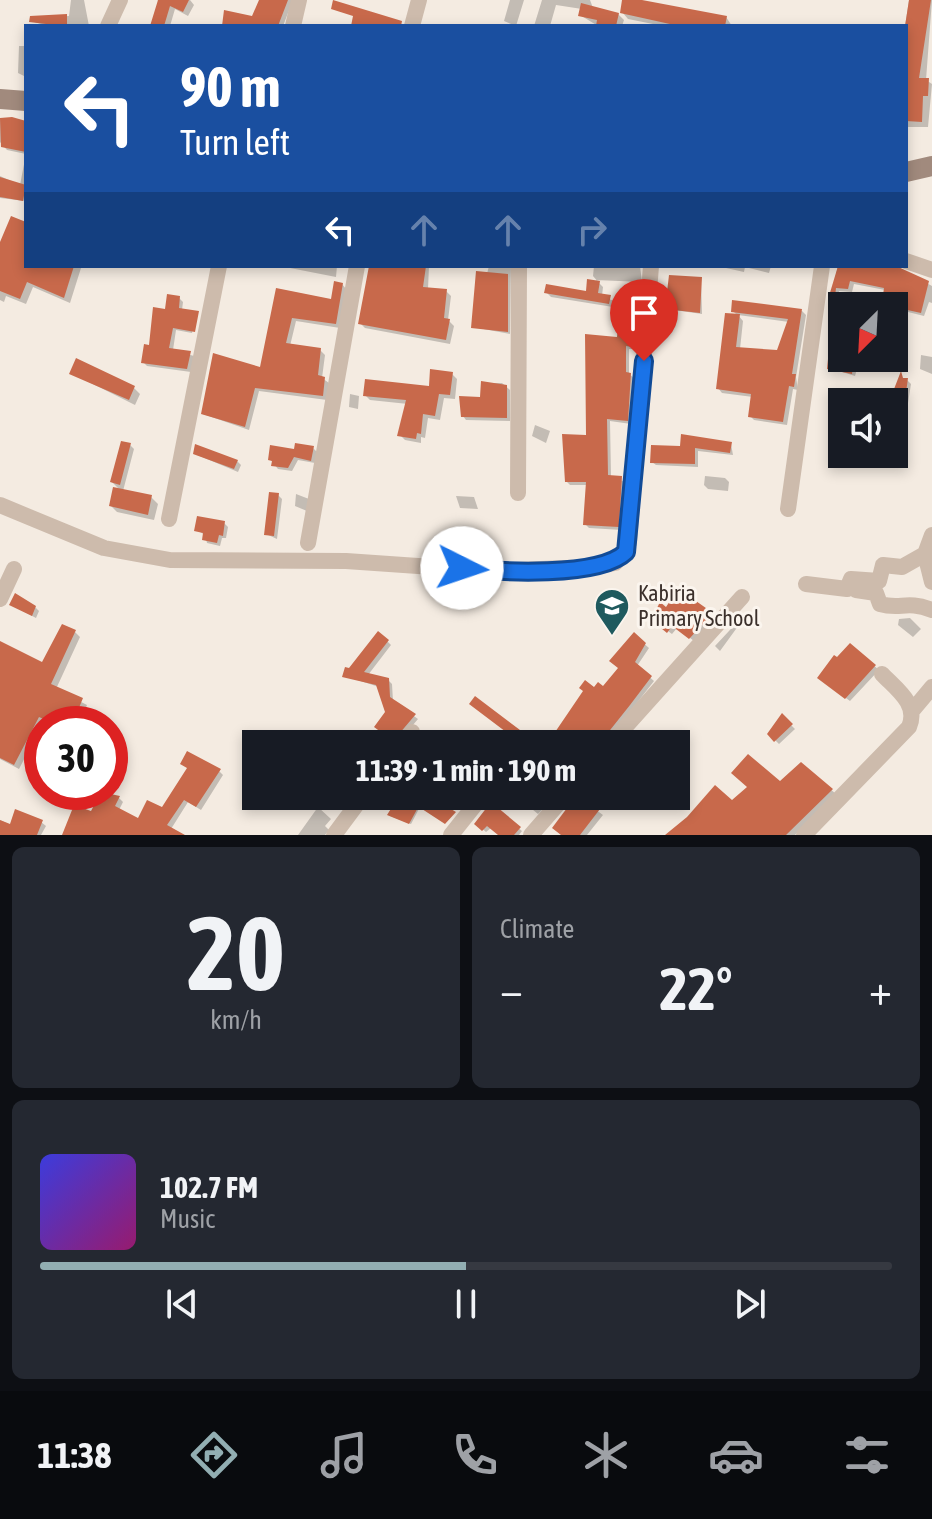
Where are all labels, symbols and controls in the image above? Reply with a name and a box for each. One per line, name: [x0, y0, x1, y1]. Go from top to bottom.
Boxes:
text: 90 m: [180, 55, 281, 119]
icon: left: [48, 56, 152, 160]
text: Turn left: [180, 121, 290, 163]
icon: left: [318, 208, 362, 252]
icon: ahead: [402, 208, 446, 252]
icon: ahead: [486, 208, 530, 252]
icon: right: [570, 208, 614, 252]
pin: [610, 279, 678, 361]
icon: arrive: [622, 291, 666, 335]
north arrow: [828, 292, 908, 372]
map controls: [828, 292, 908, 468]
button: sound: [828, 388, 908, 468]
position arrow: [420, 526, 504, 610]
place label: Kabiria Primary School: [638, 580, 760, 631]
school or university icon: Kabiria Primary School: [593, 587, 631, 637]
speed limit sign: 30: [24, 706, 128, 810]
text: 11:39 · 1 min · 190 m: [356, 753, 576, 787]
text: 20: [187, 893, 285, 1012]
text: Climate: [500, 914, 574, 944]
text: 22°: [660, 954, 732, 1023]
text: −: [500, 964, 523, 1014]
text: +: [869, 964, 892, 1014]
text: km/h: [210, 1005, 262, 1035]
text: 102.7 FM: [160, 1170, 258, 1204]
text: Music: [160, 1204, 215, 1234]
icon: previous: [160, 1282, 204, 1326]
icon: pause: [444, 1282, 488, 1326]
icon: next: [728, 1282, 772, 1326]
icon: directions: [186, 1427, 242, 1483]
icon: music: [316, 1427, 372, 1483]
icon: phone: [447, 1427, 503, 1483]
icon: climate: [578, 1427, 634, 1483]
icon: car: [708, 1427, 764, 1483]
icon: filters: [839, 1427, 895, 1483]
text: 11:38: [37, 1434, 111, 1476]

